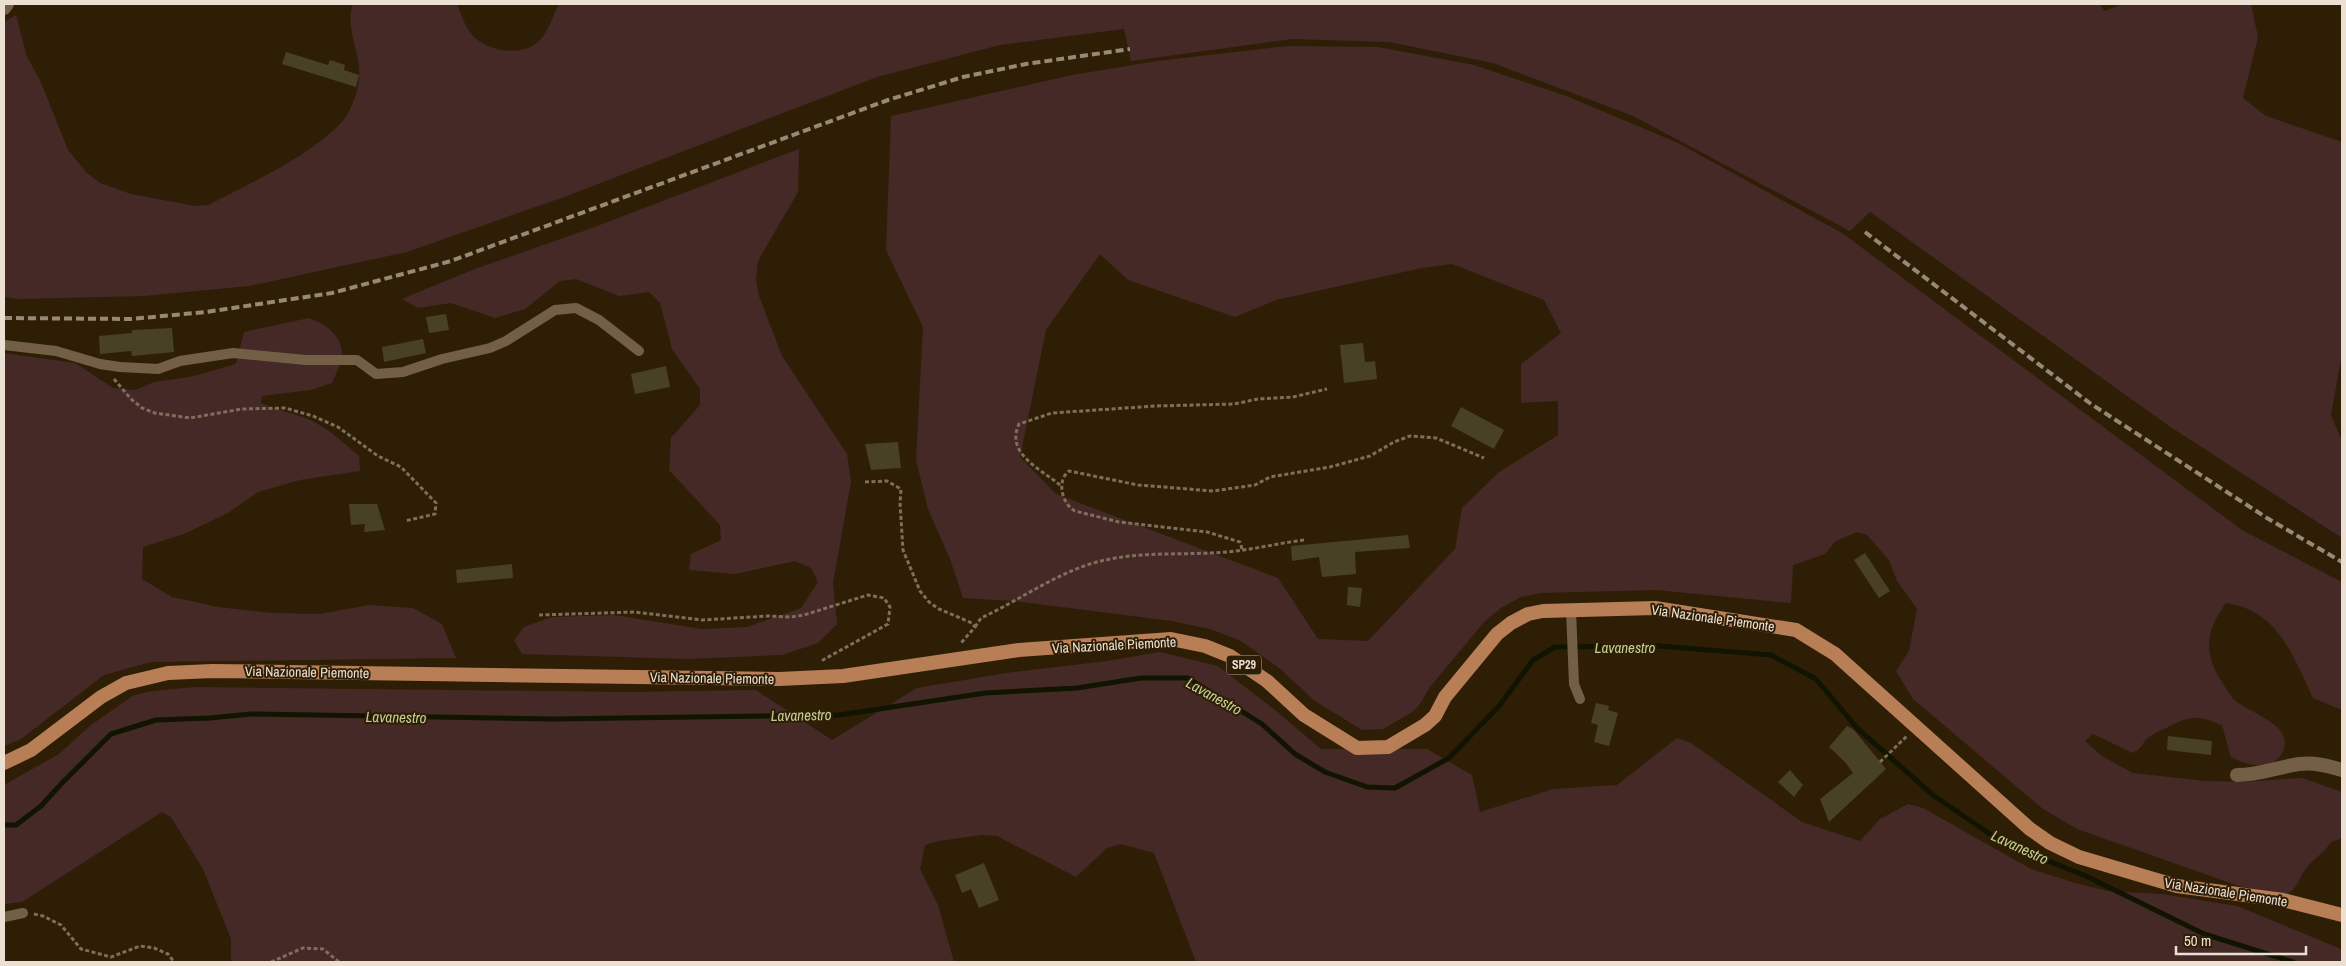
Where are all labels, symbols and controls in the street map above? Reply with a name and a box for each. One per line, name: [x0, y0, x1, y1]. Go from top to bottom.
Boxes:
street label: Via Nazionale Piemonte: [1650, 600, 1776, 636]
street label: Via Nazionale Piemonte: [1051, 633, 1177, 657]
water label: Lavanestro: [1595, 637, 1656, 658]
road number: SP29: [1226, 656, 1262, 674]
street label: Via Nazionale Piemonte: [245, 662, 369, 682]
street label: Via Nazionale Piemonte: [650, 668, 774, 688]
water label: Lavanestro: [1182, 672, 1246, 720]
water label: Lavanestro: [770, 704, 832, 726]
water label: Lavanestro: [365, 706, 427, 728]
water label: Lavanestro: [1988, 825, 2052, 869]
street label: Via Nazionale Piemonte: [2163, 873, 2289, 911]
scale bar: [2176, 924, 2306, 956]
text: 50 m: [2184, 930, 2211, 951]

